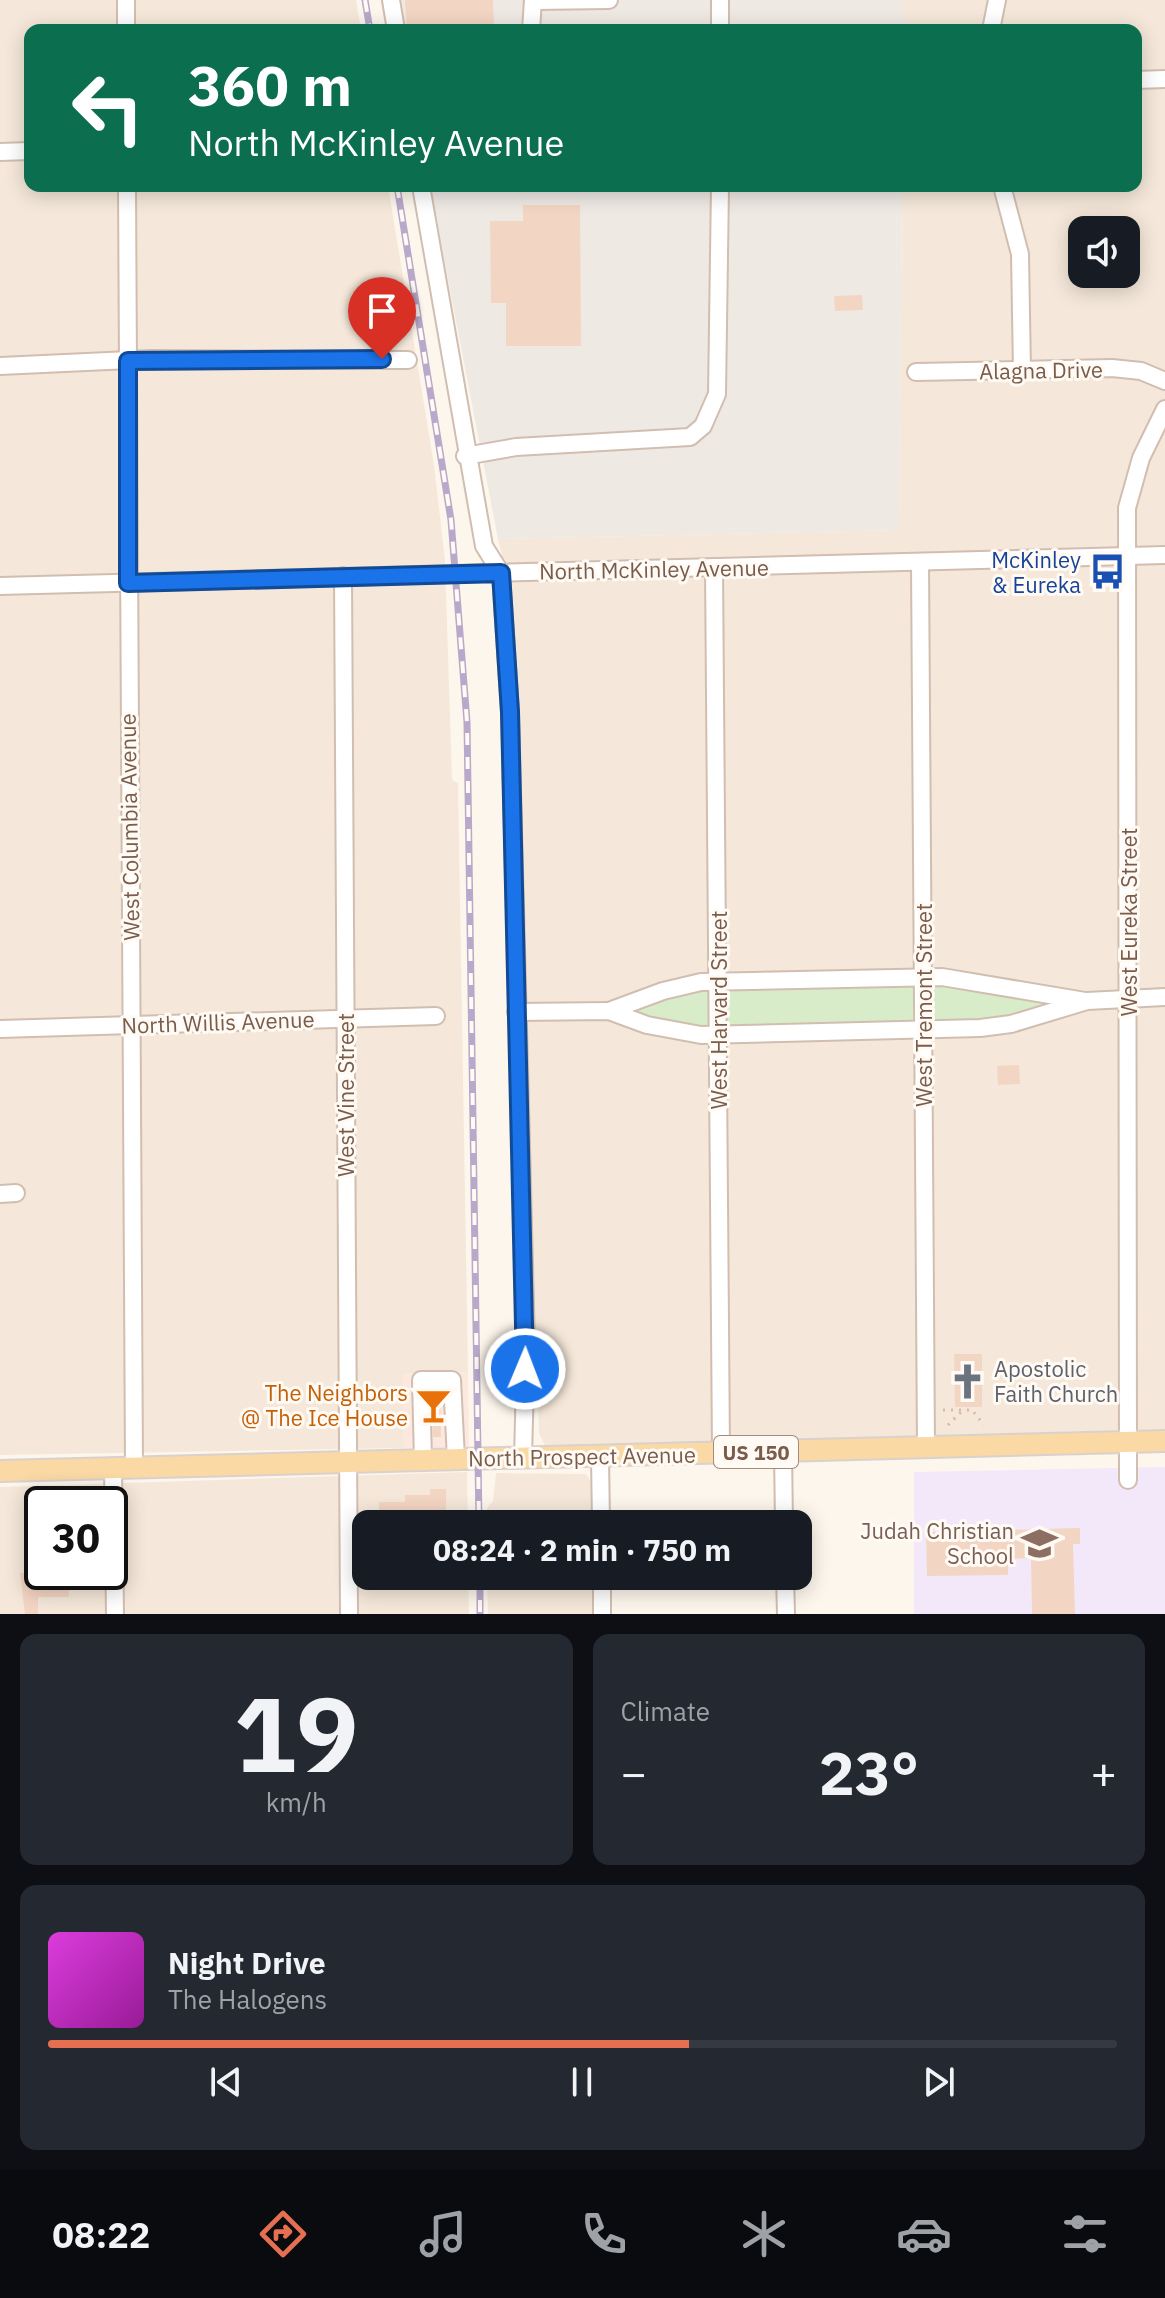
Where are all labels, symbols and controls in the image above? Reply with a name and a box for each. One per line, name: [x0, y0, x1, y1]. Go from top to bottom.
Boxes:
text: 360 m: [188, 49, 352, 121]
icon: left: [56, 56, 160, 160]
text: North McKinley Avenue: [188, 119, 564, 166]
map controls: [1068, 216, 1140, 288]
button: sound: [1068, 216, 1140, 288]
pin: [348, 277, 416, 359]
icon: arrive: [360, 289, 404, 333]
street label: Alagna Drive: [979, 354, 1103, 386]
place label: McKinley & Eureka: [991, 545, 1081, 599]
street label: North McKinley Avenue: [539, 552, 769, 586]
bus stop icon: McKinley & Eureka: [1088, 553, 1126, 591]
street label: West Columbia Avenue: [113, 713, 145, 941]
street label: West Eureka Street: [1114, 828, 1143, 1016]
street label: West Tremont Street: [909, 903, 938, 1107]
street label: West Harvard Street: [704, 910, 733, 1110]
street label: North Willis Avenue: [121, 1004, 315, 1040]
street label: West Vine Street: [331, 1013, 360, 1177]
position arrow: [483, 1327, 567, 1411]
place label: Apostolic Faith Church: [994, 1354, 1118, 1408]
church icon: Apostolic Faith Church: [949, 1362, 987, 1400]
place label: The Neighbors @ The Ice House: [241, 1378, 408, 1432]
bar icon: The Neighbors @ The Ice House: [415, 1386, 453, 1424]
road number: US 150: [714, 1436, 798, 1468]
street label: North Prospect Avenue: [468, 1440, 696, 1472]
speed limit sign: 30: [24, 1486, 128, 1590]
place label: Judah Christian School: [860, 1516, 1014, 1570]
school or university icon: Judah Christian School: [1021, 1524, 1059, 1562]
text: 08:24 · 2 min · 750 m: [433, 1530, 731, 1569]
text: 19: [234, 1665, 359, 1801]
text: Climate: [621, 1694, 710, 1728]
text: 23°: [819, 1733, 919, 1812]
text: −: [621, 1744, 647, 1801]
text: +: [1091, 1744, 1117, 1801]
text: km/h: [266, 1785, 327, 1819]
text: Night Drive: [168, 1943, 326, 1982]
text: The Halogens: [168, 1982, 327, 2016]
icon: previous: [204, 2060, 248, 2104]
icon: pause: [560, 2060, 604, 2104]
icon: next: [917, 2060, 961, 2104]
icon: directions: [255, 2206, 311, 2262]
icon: music: [415, 2206, 471, 2262]
icon: phone: [576, 2206, 632, 2262]
icon: climate: [736, 2206, 792, 2262]
icon: car: [896, 2206, 952, 2262]
icon: filters: [1057, 2206, 1113, 2262]
text: 08:22: [52, 2211, 150, 2258]

